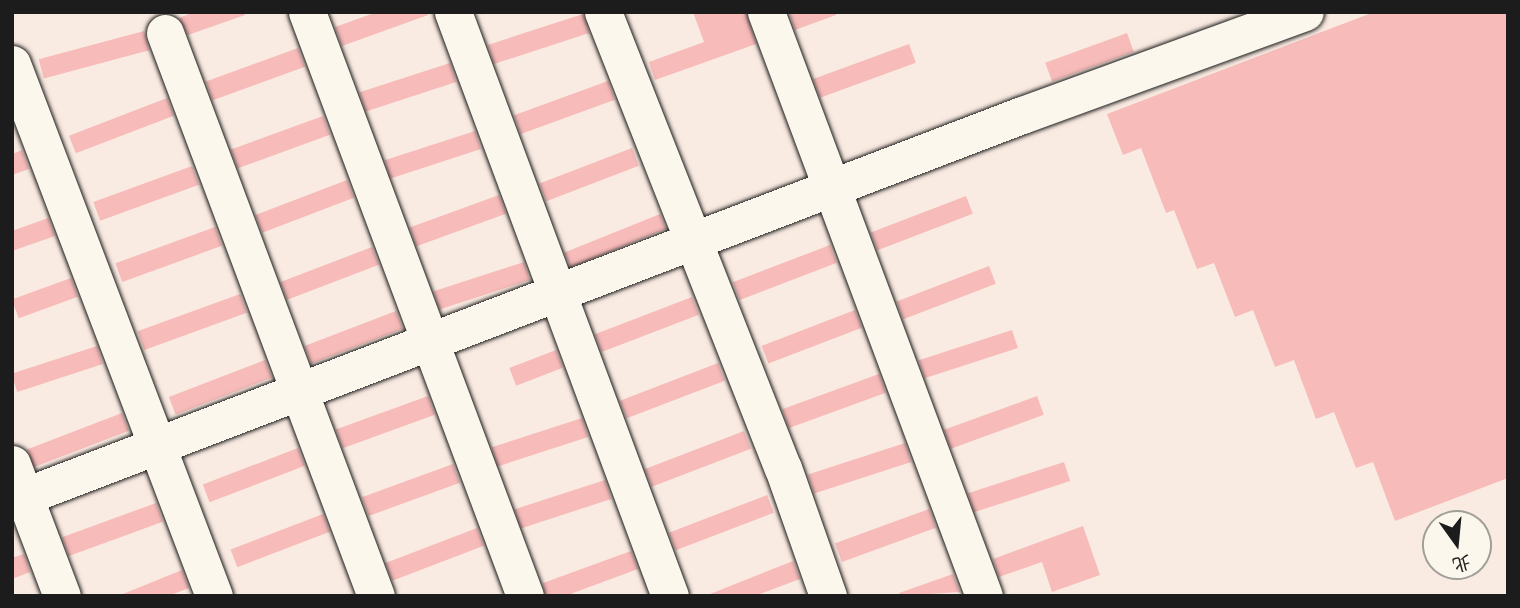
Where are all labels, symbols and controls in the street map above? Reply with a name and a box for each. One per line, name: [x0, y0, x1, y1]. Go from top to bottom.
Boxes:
north arrow: [1422, 510, 1492, 580]
text: 北: [1450, 549, 1474, 577]

